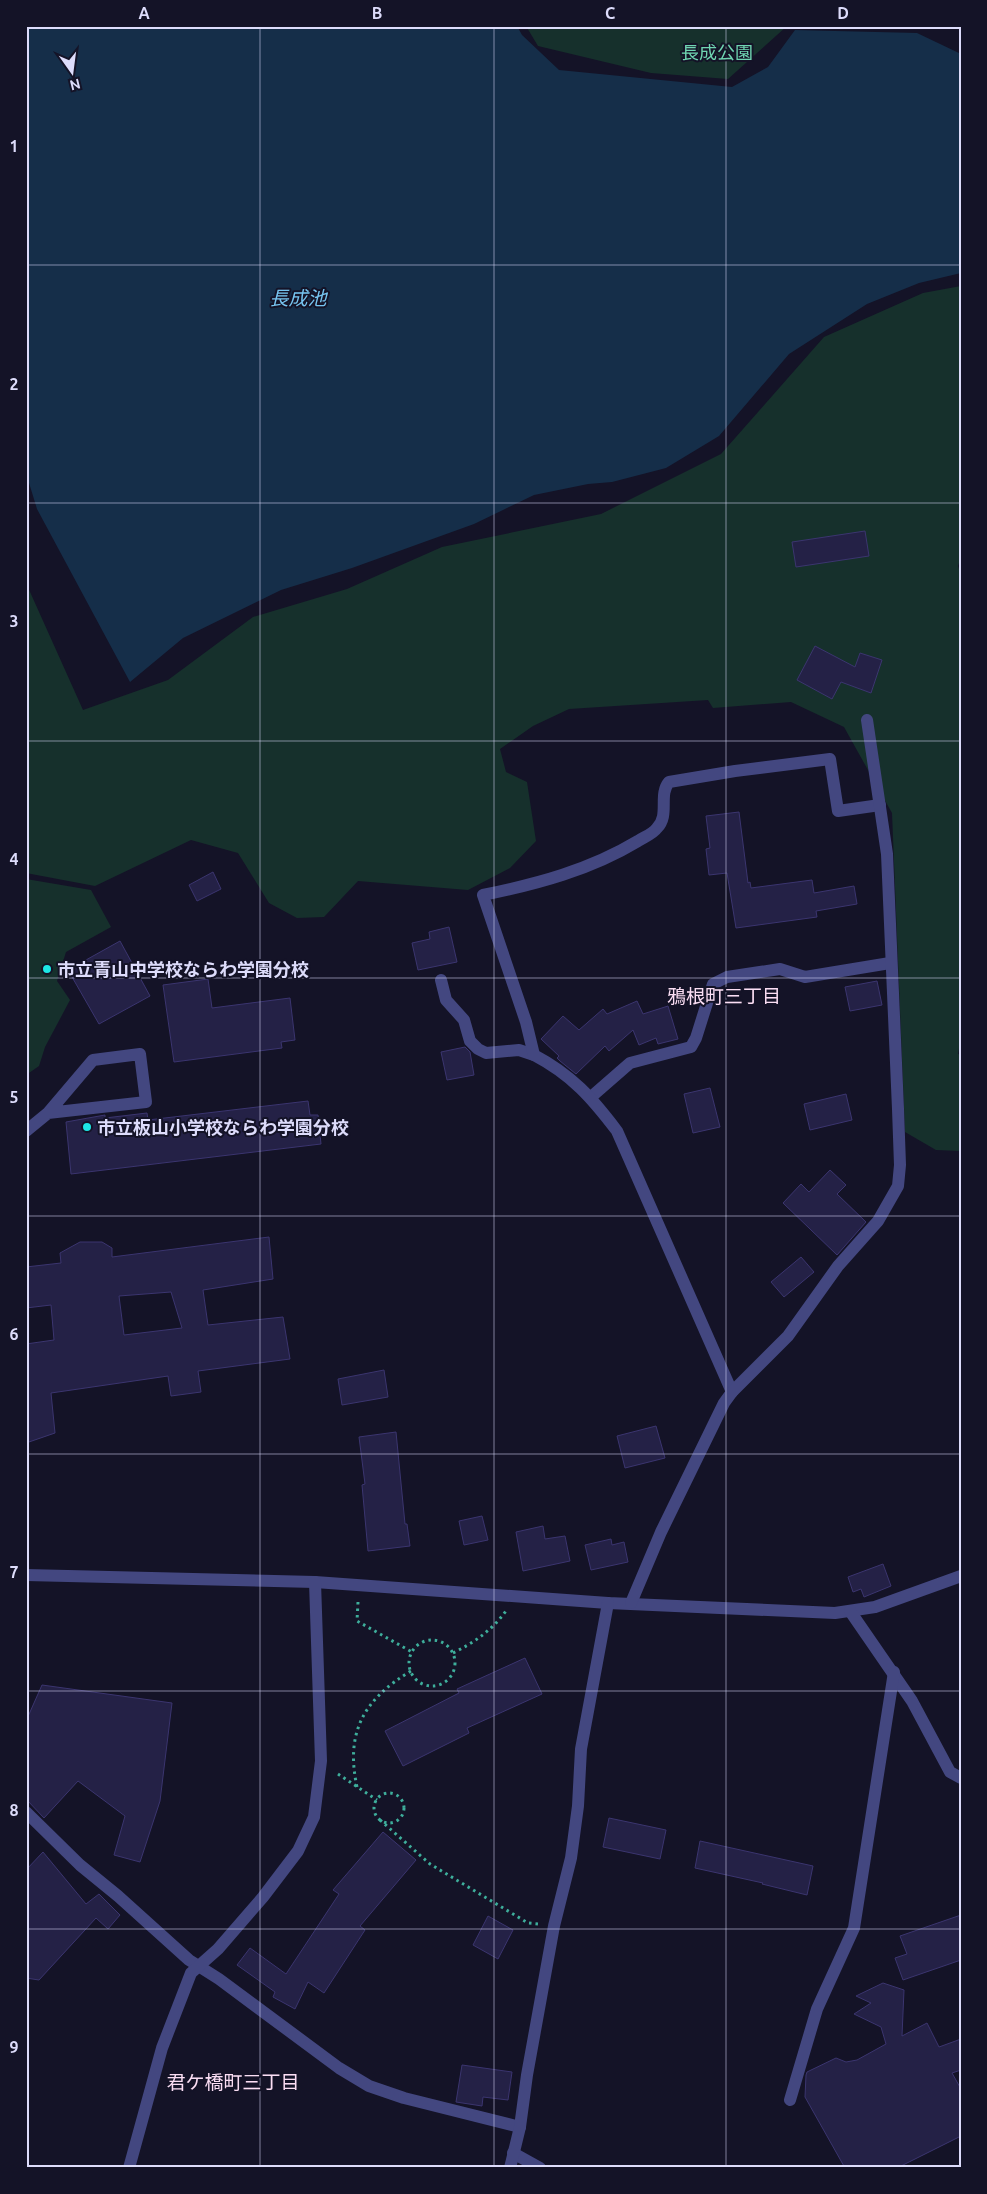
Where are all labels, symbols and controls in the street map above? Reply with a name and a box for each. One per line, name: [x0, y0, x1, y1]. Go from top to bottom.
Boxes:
text: A: [138, 4, 150, 22]
text: B: [372, 4, 382, 22]
text: C: [605, 4, 615, 22]
text: D: [837, 4, 849, 22]
park label: 長成公園: [681, 42, 753, 62]
north arrow: [48, 48, 98, 98]
text: N: [68, 76, 82, 94]
text: 1: [9, 137, 19, 155]
water label: 長成池: [269, 287, 328, 309]
text: 2: [9, 375, 19, 393]
text: 3: [9, 612, 19, 630]
text: 4: [9, 850, 19, 868]
place label: 市立青山中学校ならわ学園分校: [57, 959, 309, 979]
marker: 市立青山中学校ならわ学園分校: [41, 963, 53, 975]
district label: 鴉根町三丁目: [667, 985, 781, 1007]
text: 5: [9, 1088, 19, 1106]
place label: 市立板山小学校ならわ学園分校: [97, 1117, 349, 1137]
marker: 市立板山小学校ならわ学園分校: [81, 1121, 93, 1133]
text: 6: [9, 1325, 19, 1343]
text: 7: [9, 1563, 19, 1581]
text: 8: [9, 1801, 19, 1819]
text: 9: [9, 2038, 19, 2056]
district label: 君ケ橋町三丁目: [166, 2071, 300, 2093]

